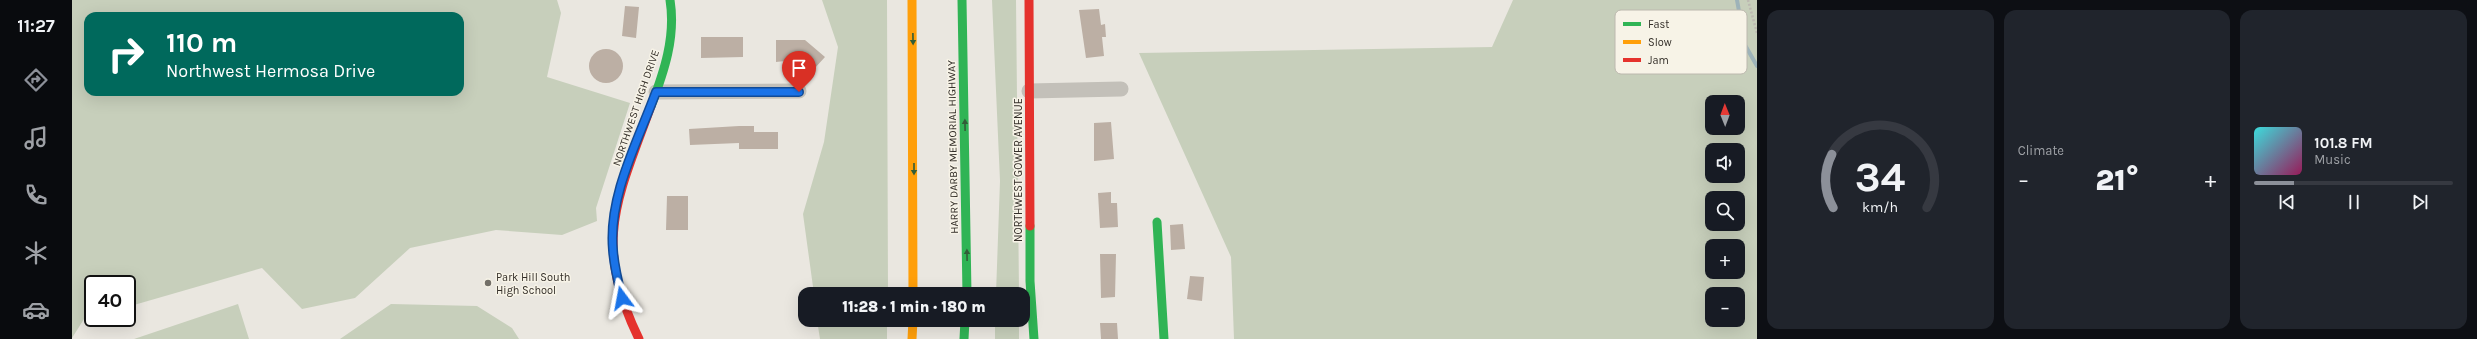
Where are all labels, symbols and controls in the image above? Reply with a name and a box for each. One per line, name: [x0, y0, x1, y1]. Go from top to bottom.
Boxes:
legend: [1615, 10, 1747, 74]
text: 11:27: [17, 15, 55, 37]
text: Fast: [1648, 18, 1669, 31]
text: 110 m: [166, 26, 237, 59]
icon: right: [100, 28, 152, 80]
one-way arrow: [910, 33, 916, 46]
text: Slow: [1648, 36, 1672, 49]
street label: NORTHWEST HIGH DRIVE: [610, 48, 662, 168]
pin: [782, 51, 816, 92]
text: Jam: [1648, 54, 1669, 67]
icon: arrive: [788, 57, 810, 79]
text: Northwest Hermosa Drive: [166, 60, 375, 82]
street label: HARRY DARBY MEMORIAL HIGHWAY: [945, 60, 961, 234]
icon: directions: [22, 66, 50, 94]
north arrow: [1705, 95, 1745, 135]
map controls: [1705, 95, 1745, 327]
street label: NORTHWEST GOWER AVENUE: [1012, 98, 1025, 242]
one-way arrow: [961, 119, 968, 131]
icon: music: [22, 124, 50, 152]
text: 101.8 FM: [2314, 134, 2373, 152]
button: sound: [1705, 143, 1745, 183]
text: Climate: [2018, 143, 2064, 158]
text: 34: [1855, 152, 1906, 200]
text: Music: [2314, 152, 2351, 167]
text: 21°: [2095, 162, 2139, 198]
one-way arrow: [911, 163, 917, 176]
text: −: [2018, 167, 2029, 193]
text: +: [2205, 167, 2216, 193]
icon: phone: [22, 181, 50, 209]
button: search: [1705, 191, 1745, 231]
icon: previous: [2276, 191, 2298, 213]
icon: pause: [2343, 191, 2365, 213]
icon: next: [2409, 191, 2431, 213]
text: km/h: [1862, 198, 1898, 215]
icon: climate: [22, 239, 50, 267]
button: +: [1705, 239, 1745, 279]
one-way arrow: [964, 248, 970, 261]
place label: Park Hill South High School: [496, 271, 570, 297]
speed limit sign: 40: [84, 275, 136, 327]
position arrow: [601, 277, 643, 319]
marker: Park Hill South High School: [483, 278, 493, 288]
button: −: [1705, 287, 1745, 327]
icon: car: [22, 296, 50, 324]
text: 11:28 · 1 min · 180 m: [842, 298, 986, 316]

